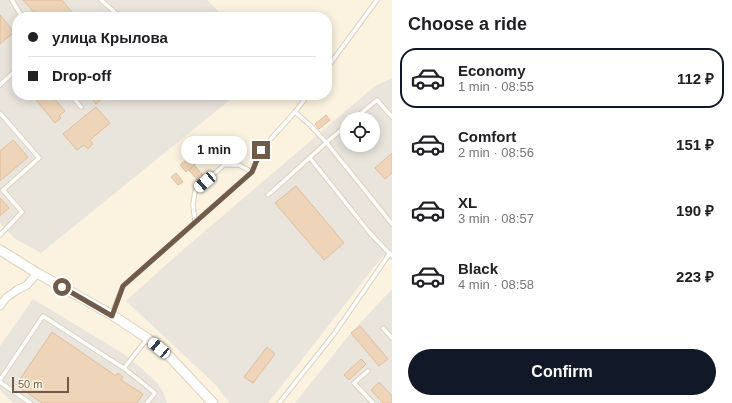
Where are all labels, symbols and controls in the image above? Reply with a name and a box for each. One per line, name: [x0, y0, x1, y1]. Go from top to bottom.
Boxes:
text: Choose a ride: [408, 14, 527, 34]
text: улица Крылова: [52, 29, 168, 46]
icon: car: [410, 60, 446, 96]
text: Economy: [458, 62, 526, 79]
text: Drop-off: [52, 67, 111, 84]
text: 112 ₽: [677, 70, 714, 87]
text: 1 min · 08:55: [458, 79, 534, 94]
map controls: [340, 112, 380, 152]
button: locate: [340, 112, 380, 152]
icon: car: [410, 126, 446, 162]
text: Comfort: [458, 128, 516, 145]
callout: 1 min: [181, 136, 247, 164]
text: 151 ₽: [676, 136, 714, 153]
route end: [252, 141, 270, 159]
text: 1 min: [197, 142, 231, 157]
text: 2 min · 08:56: [458, 145, 534, 160]
car: [192, 170, 218, 194]
icon: car: [410, 192, 446, 228]
text: XL: [458, 194, 477, 211]
text: 190 ₽: [676, 202, 714, 219]
text: 3 min · 08:57: [458, 211, 534, 226]
icon: car: [410, 258, 446, 294]
text: Black: [458, 260, 498, 277]
text: 223 ₽: [676, 268, 714, 285]
text: 4 min · 08:58: [458, 277, 534, 292]
route start: [53, 278, 71, 296]
car: [146, 336, 172, 360]
button: Confirm: [408, 349, 716, 395]
scale bar: [12, 375, 69, 394]
text: 50 m: [18, 378, 42, 390]

